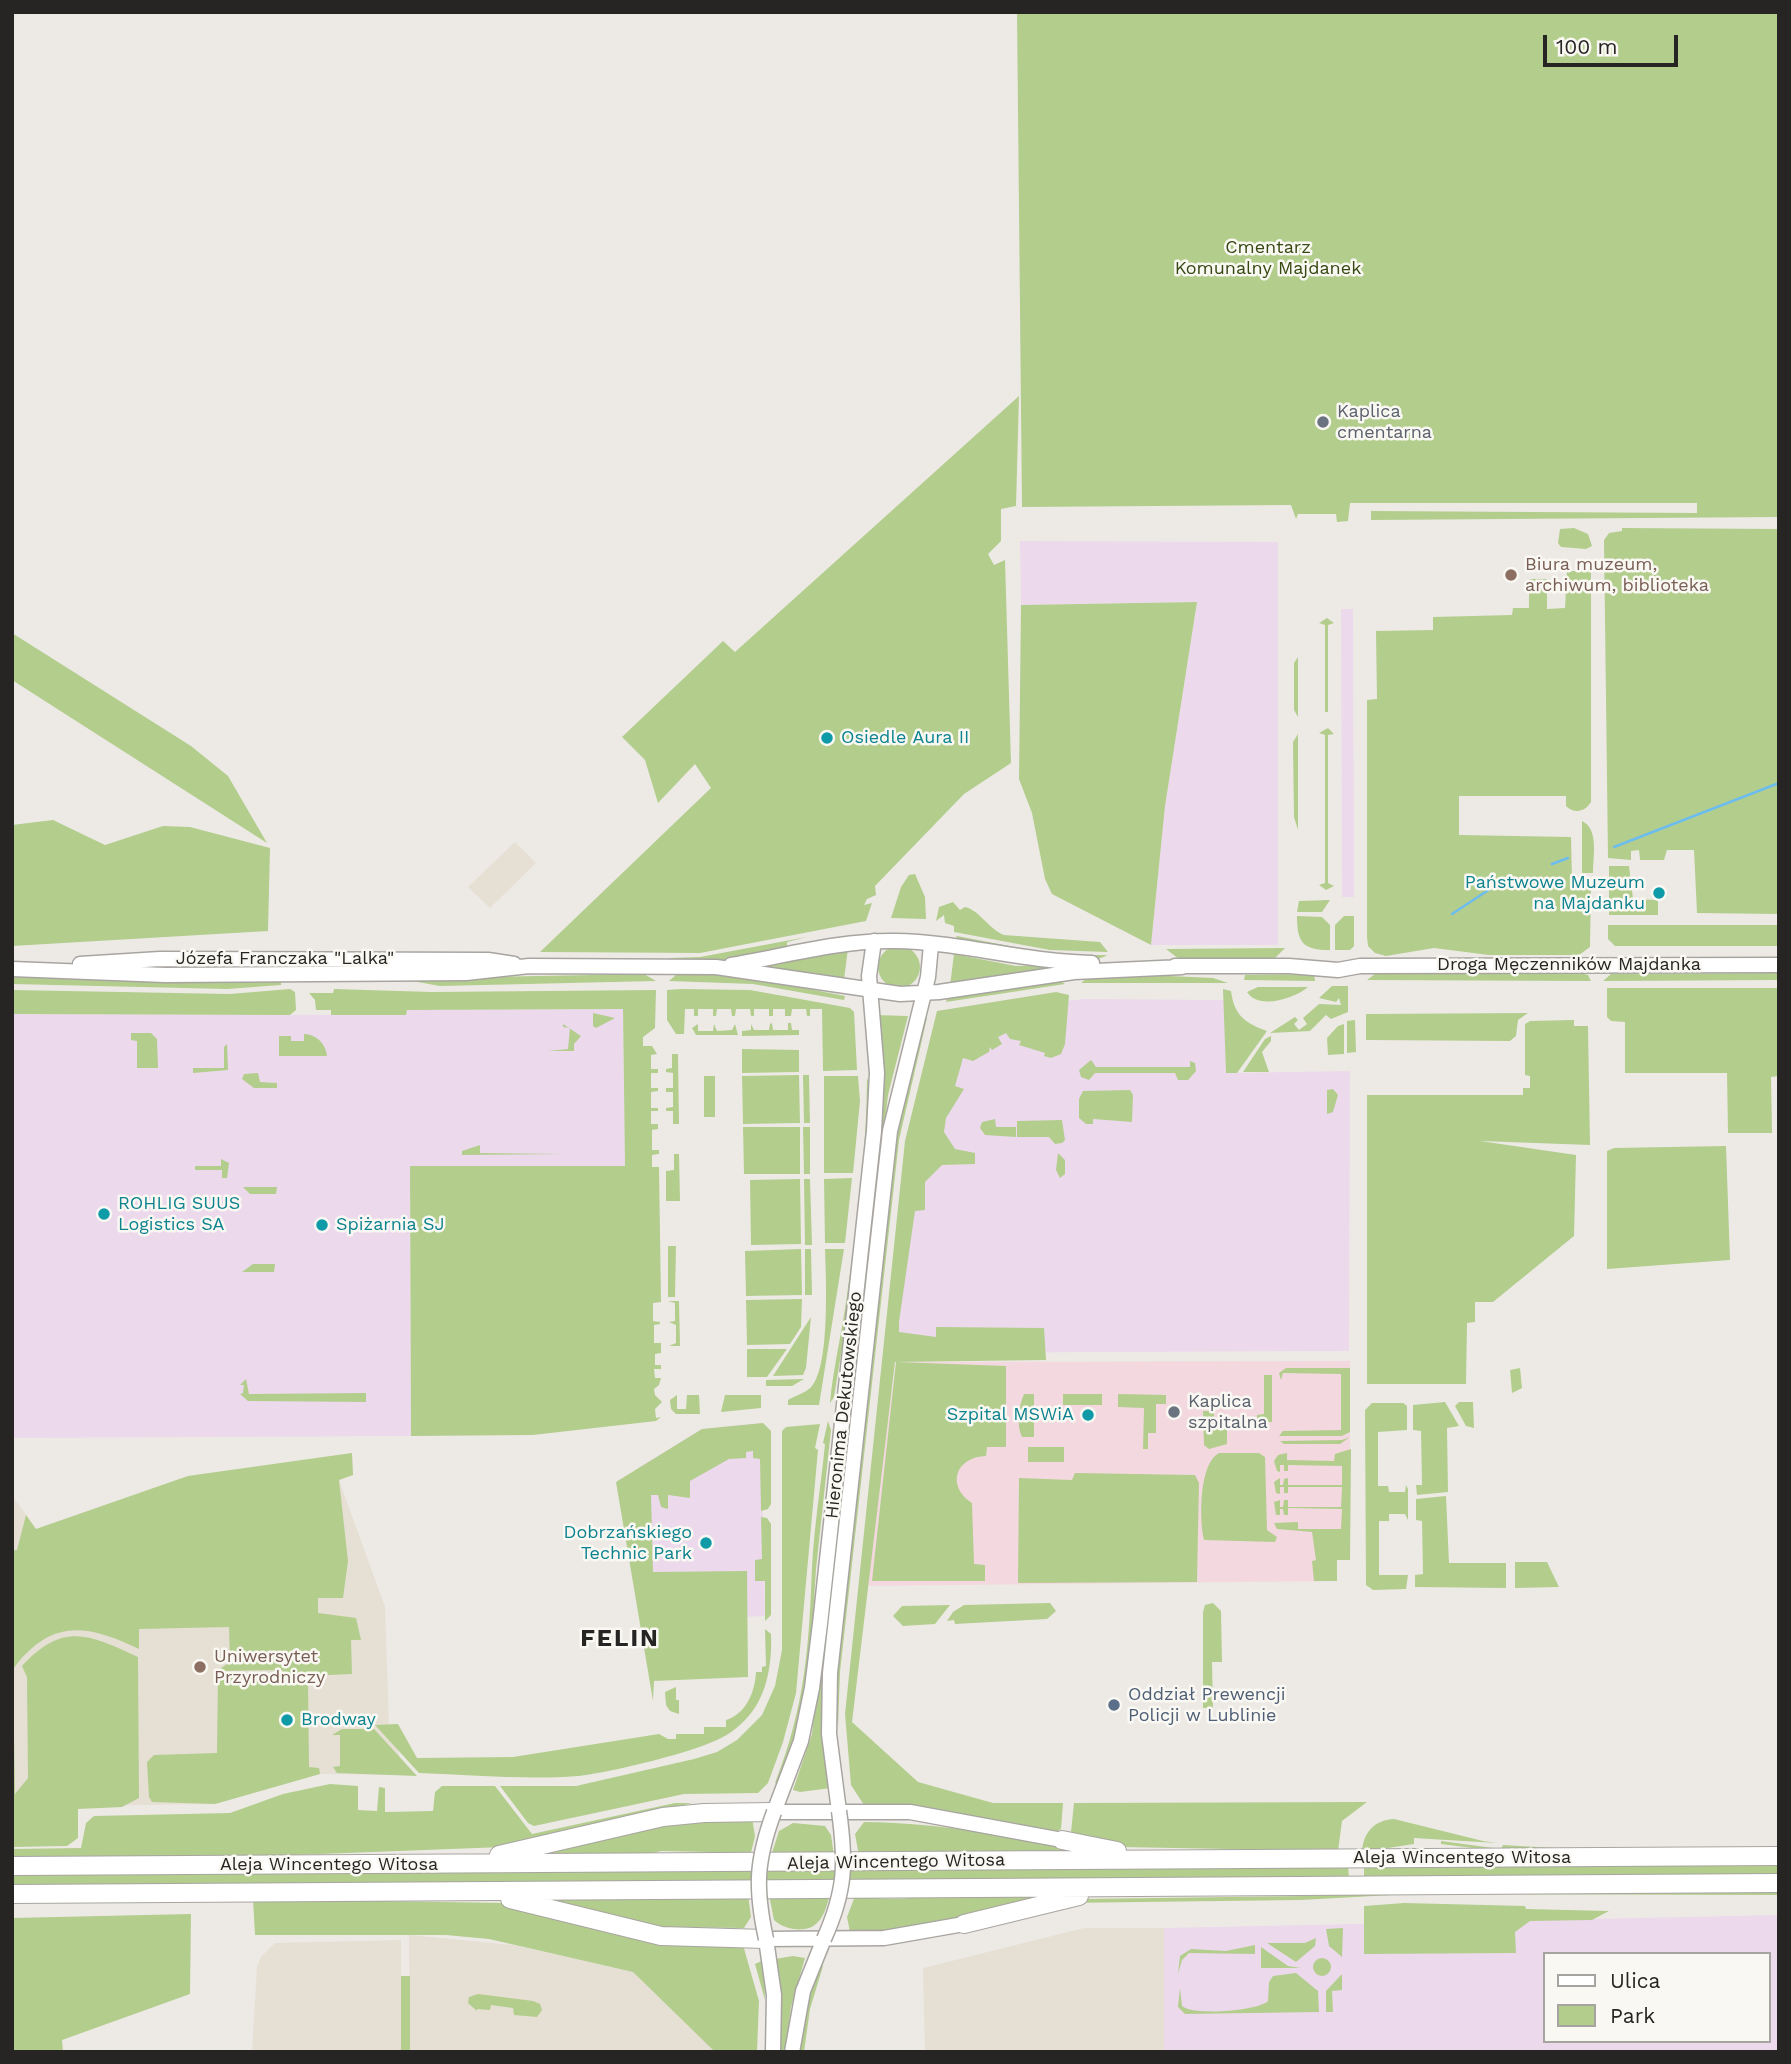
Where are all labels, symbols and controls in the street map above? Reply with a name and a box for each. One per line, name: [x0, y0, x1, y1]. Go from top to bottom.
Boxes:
scale bar: [1546, 21, 1681, 65]
text: 100 m: [1556, 34, 1618, 59]
park label: Cmentarz Komunalny Majdanek: [1175, 237, 1361, 280]
place label: Kaplica cmentarna: [1337, 401, 1432, 444]
marker: Kaplica cmentarna: [1315, 414, 1331, 430]
place label: Biura muzeum, archiwum, biblioteka: [1525, 554, 1709, 596]
marker: Biura muzeum, archiwum, biblioteka: [1503, 567, 1519, 583]
place label: Osiedle Aura II: [841, 727, 969, 749]
marker: Osiedle Aura II: [819, 730, 835, 746]
place label: Państwowe Muzeum na Majdanku: [1465, 872, 1645, 914]
marker: Państwowe Muzeum na Majdanku: [1651, 885, 1667, 901]
street label: Józefa Franczaka "Lalka": [176, 948, 394, 970]
street label: Droga Męczenników Majdanka: [1437, 954, 1701, 976]
place label: ROHLIG SUUS Logistics SA: [118, 1193, 240, 1236]
marker: ROHLIG SUUS Logistics SA: [96, 1206, 112, 1222]
place label: Spiżarnia SJ: [336, 1214, 445, 1236]
marker: Spiżarnia SJ: [314, 1217, 330, 1233]
street label: Hieronima Dekutowskiego: [821, 1290, 867, 1520]
place label: Kaplica szpitalna: [1188, 1391, 1268, 1434]
place label: Szpital MSWiA: [947, 1404, 1074, 1426]
marker: Kaplica szpitalna: [1166, 1404, 1182, 1420]
marker: Szpital MSWiA: [1080, 1407, 1096, 1423]
place label: Dobrzańskiego Technic Park: [563, 1522, 692, 1564]
marker: Dobrzańskiego Technic Park: [698, 1535, 714, 1551]
district label: FELIN: [581, 1625, 659, 1653]
place label: Uniwersytet Przyrodniczy: [214, 1646, 325, 1688]
marker: Uniwersytet Przyrodniczy: [192, 1659, 208, 1675]
place label: Oddział Prewencji Policji w Lublinie: [1128, 1684, 1286, 1726]
marker: Oddział Prewencji Policji w Lublinie: [1106, 1697, 1122, 1713]
place label: Brodway: [301, 1709, 376, 1731]
marker: Brodway: [279, 1712, 295, 1728]
street label: Aleja Wincentego Witosa: [1353, 1847, 1571, 1869]
street label: Aleja Wincentego Witosa: [787, 1849, 1005, 1875]
street label: Aleja Wincentego Witosa: [220, 1854, 438, 1876]
legend: [1542, 1952, 1770, 2043]
text: Ulica: [1610, 1968, 1660, 1993]
text: Park: [1610, 2003, 1655, 2028]

